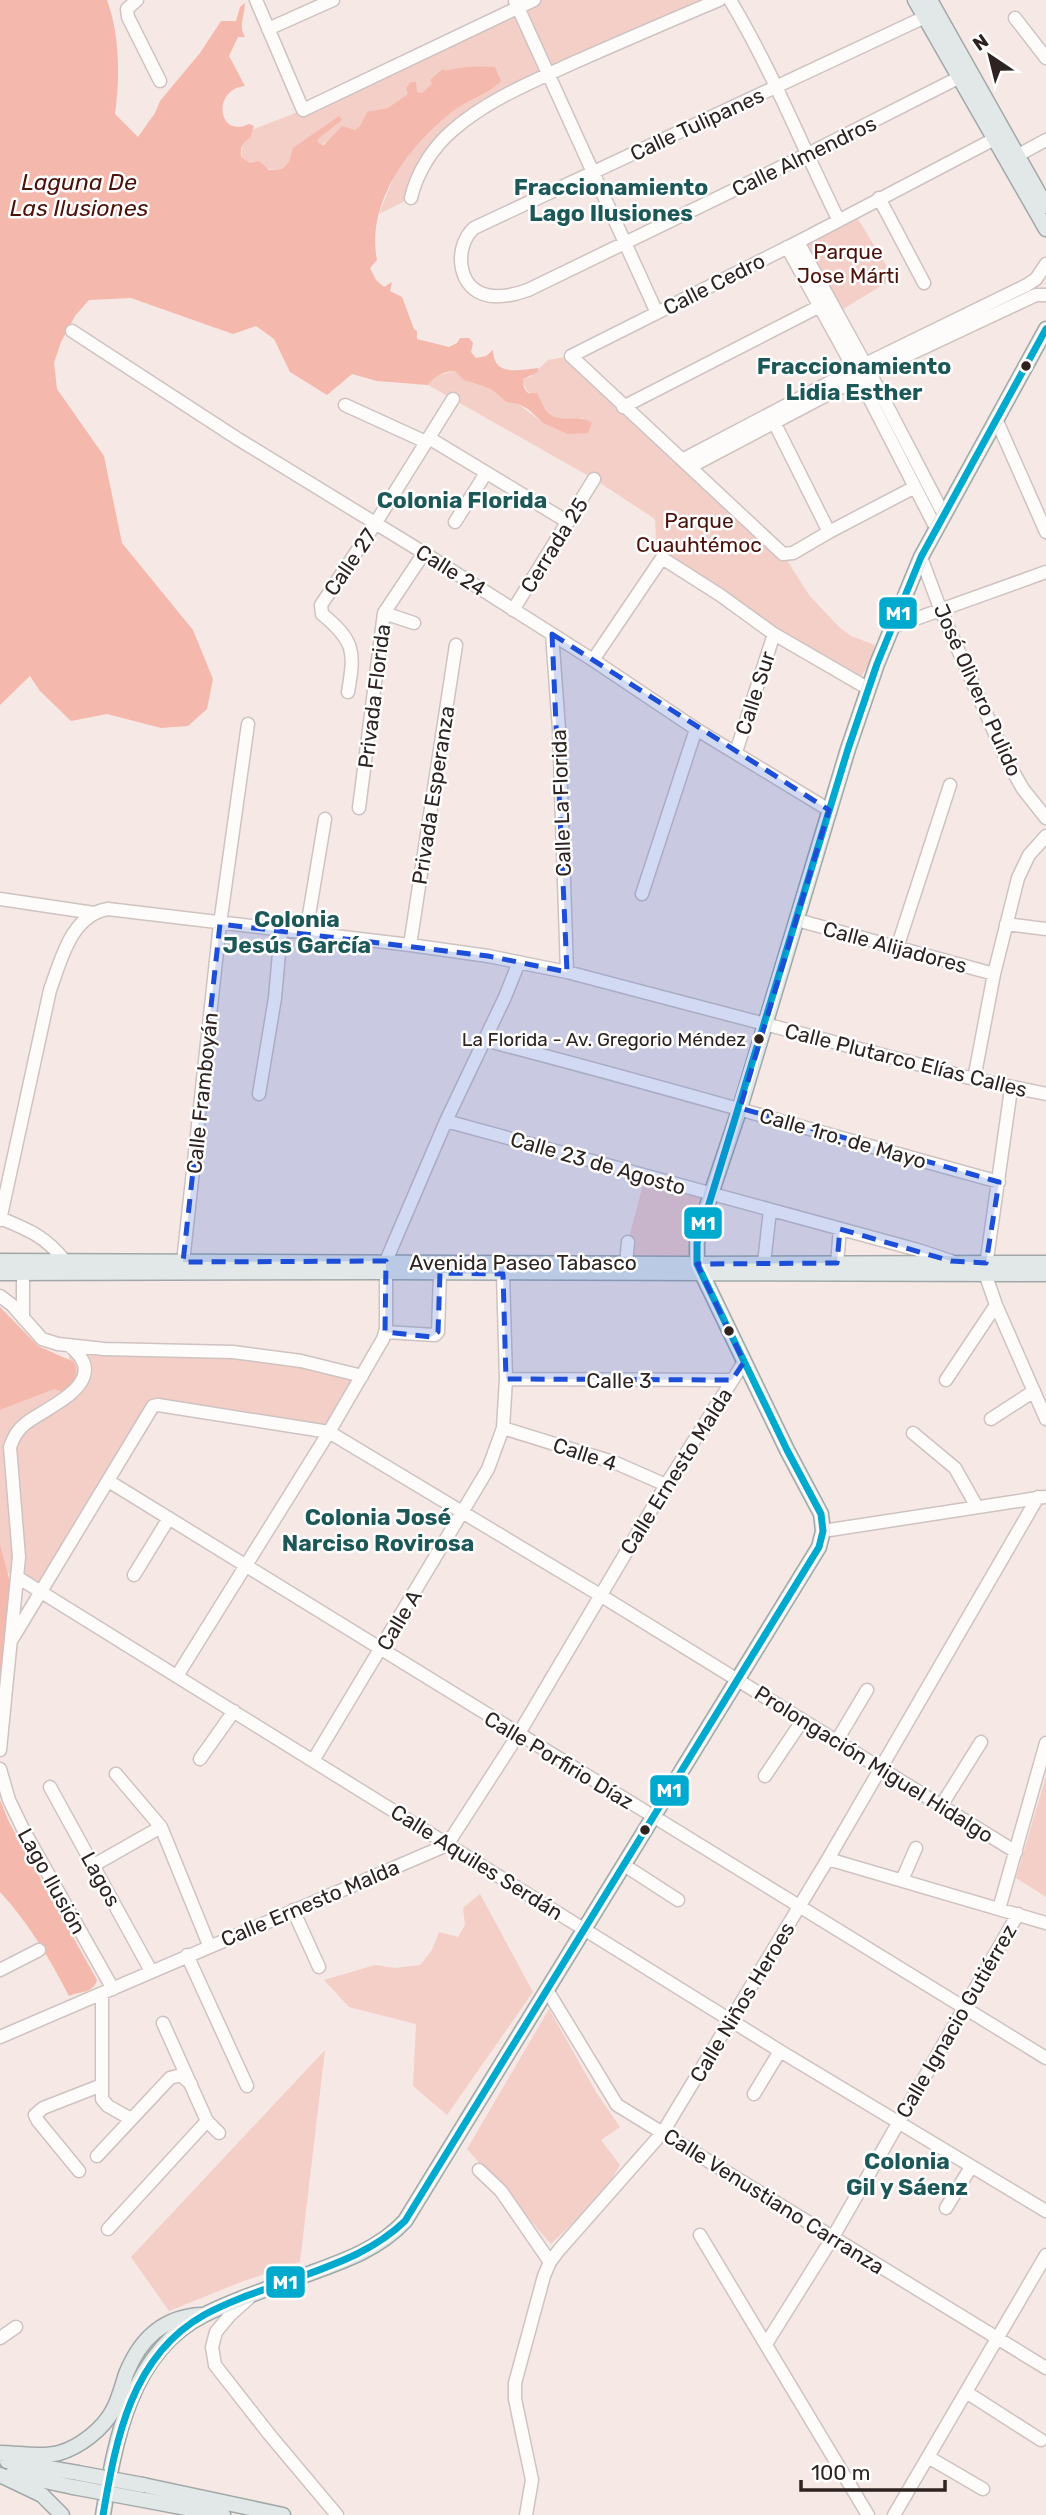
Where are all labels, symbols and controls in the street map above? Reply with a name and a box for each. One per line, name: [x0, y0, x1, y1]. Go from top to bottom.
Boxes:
north arrow: [955, 21, 1025, 91]
text: N: [968, 29, 993, 56]
street label: Calle Tulipanes: [626, 82, 768, 166]
street label: Calle Almendros: [728, 110, 880, 202]
water label: Laguna De Las Ilusiones: [10, 168, 149, 222]
district label: Fraccionamiento Lago Ilusiones: [514, 173, 708, 227]
park label: Parque Jose Márti: [797, 239, 899, 288]
street label: Calle Cedro: [659, 248, 769, 320]
district label: Fraccionamiento Lidia Esther: [757, 352, 951, 406]
unlabelled marker: [1019, 359, 1033, 373]
district label: Colonia Florida: [377, 486, 547, 514]
street label: Cerrada 25: [515, 493, 593, 597]
park label: Parque Cuauhtémoc: [636, 508, 762, 557]
street label: Calle 27: [318, 523, 382, 600]
street label: Calle 24: [411, 539, 491, 601]
line badge: M1: [878, 596, 918, 630]
street label: José Olivero Pulido: [929, 600, 1027, 780]
text: M1: [885, 602, 911, 625]
street label: Privada Florida: [353, 622, 395, 770]
street label: Calle Sur: [730, 648, 780, 738]
street label: Privada Esperanza: [407, 704, 459, 886]
street label: Calle La Florida: [546, 729, 576, 877]
district label: Colonia Jesús García: [223, 905, 371, 959]
street label: Calle Alijadores: [820, 916, 970, 978]
street label: Calle Framboyán: [181, 1011, 223, 1175]
street label: Calle Plutarco Elías Calles: [782, 1018, 1030, 1102]
place label: La Florida - Av. Gregorio Méndez: [462, 1028, 746, 1051]
marker: La Florida - Av. Gregorio Méndez: [752, 1032, 766, 1046]
street label: Calle 1ro. de Mayo: [757, 1102, 929, 1174]
street label: Calle 23 de Agosto: [508, 1126, 688, 1200]
line badge: M1: [683, 1206, 723, 1240]
text: M1: [690, 1212, 716, 1235]
street label: Avenida Paseo Tabasco: [409, 1250, 637, 1275]
unlabelled marker: [722, 1324, 736, 1338]
street label: Calle 3: [586, 1368, 652, 1393]
street label: Calle Ernesto Malda: [615, 1383, 737, 1559]
street label: Calle 4: [550, 1432, 620, 1476]
district label: Colonia José Narciso Rovirosa: [282, 1503, 474, 1557]
street label: Calle A: [371, 1585, 427, 1655]
street label: Prolongación Miguel Hidalgo: [750, 1680, 998, 1848]
street label: Calle Porfirio Díaz: [480, 1706, 638, 1814]
line badge: M1: [649, 1774, 690, 1807]
text: M1: [656, 1779, 682, 1802]
street label: Calle Aquiles Serdán: [386, 1799, 568, 1925]
unlabelled marker: [638, 1823, 652, 1837]
street label: Lago Ilusión: [13, 1824, 91, 1938]
street label: Lagos: [76, 1847, 126, 1911]
street label: Calle Ernesto Malda: [217, 1854, 403, 1952]
street label: Calle Niños Heroes: [684, 1918, 800, 2086]
street label: Calle Ignacio Gutiérrez: [890, 1920, 1022, 2122]
street label: Calle Venustiano Carranza: [659, 2123, 889, 2279]
district label: Colonia Gil y Sáenz: [846, 2147, 968, 2201]
line badge: M1: [265, 2265, 306, 2299]
text: M1: [272, 2271, 298, 2294]
scale bar: [801, 2448, 944, 2492]
text: 100 m: [811, 2460, 870, 2485]

